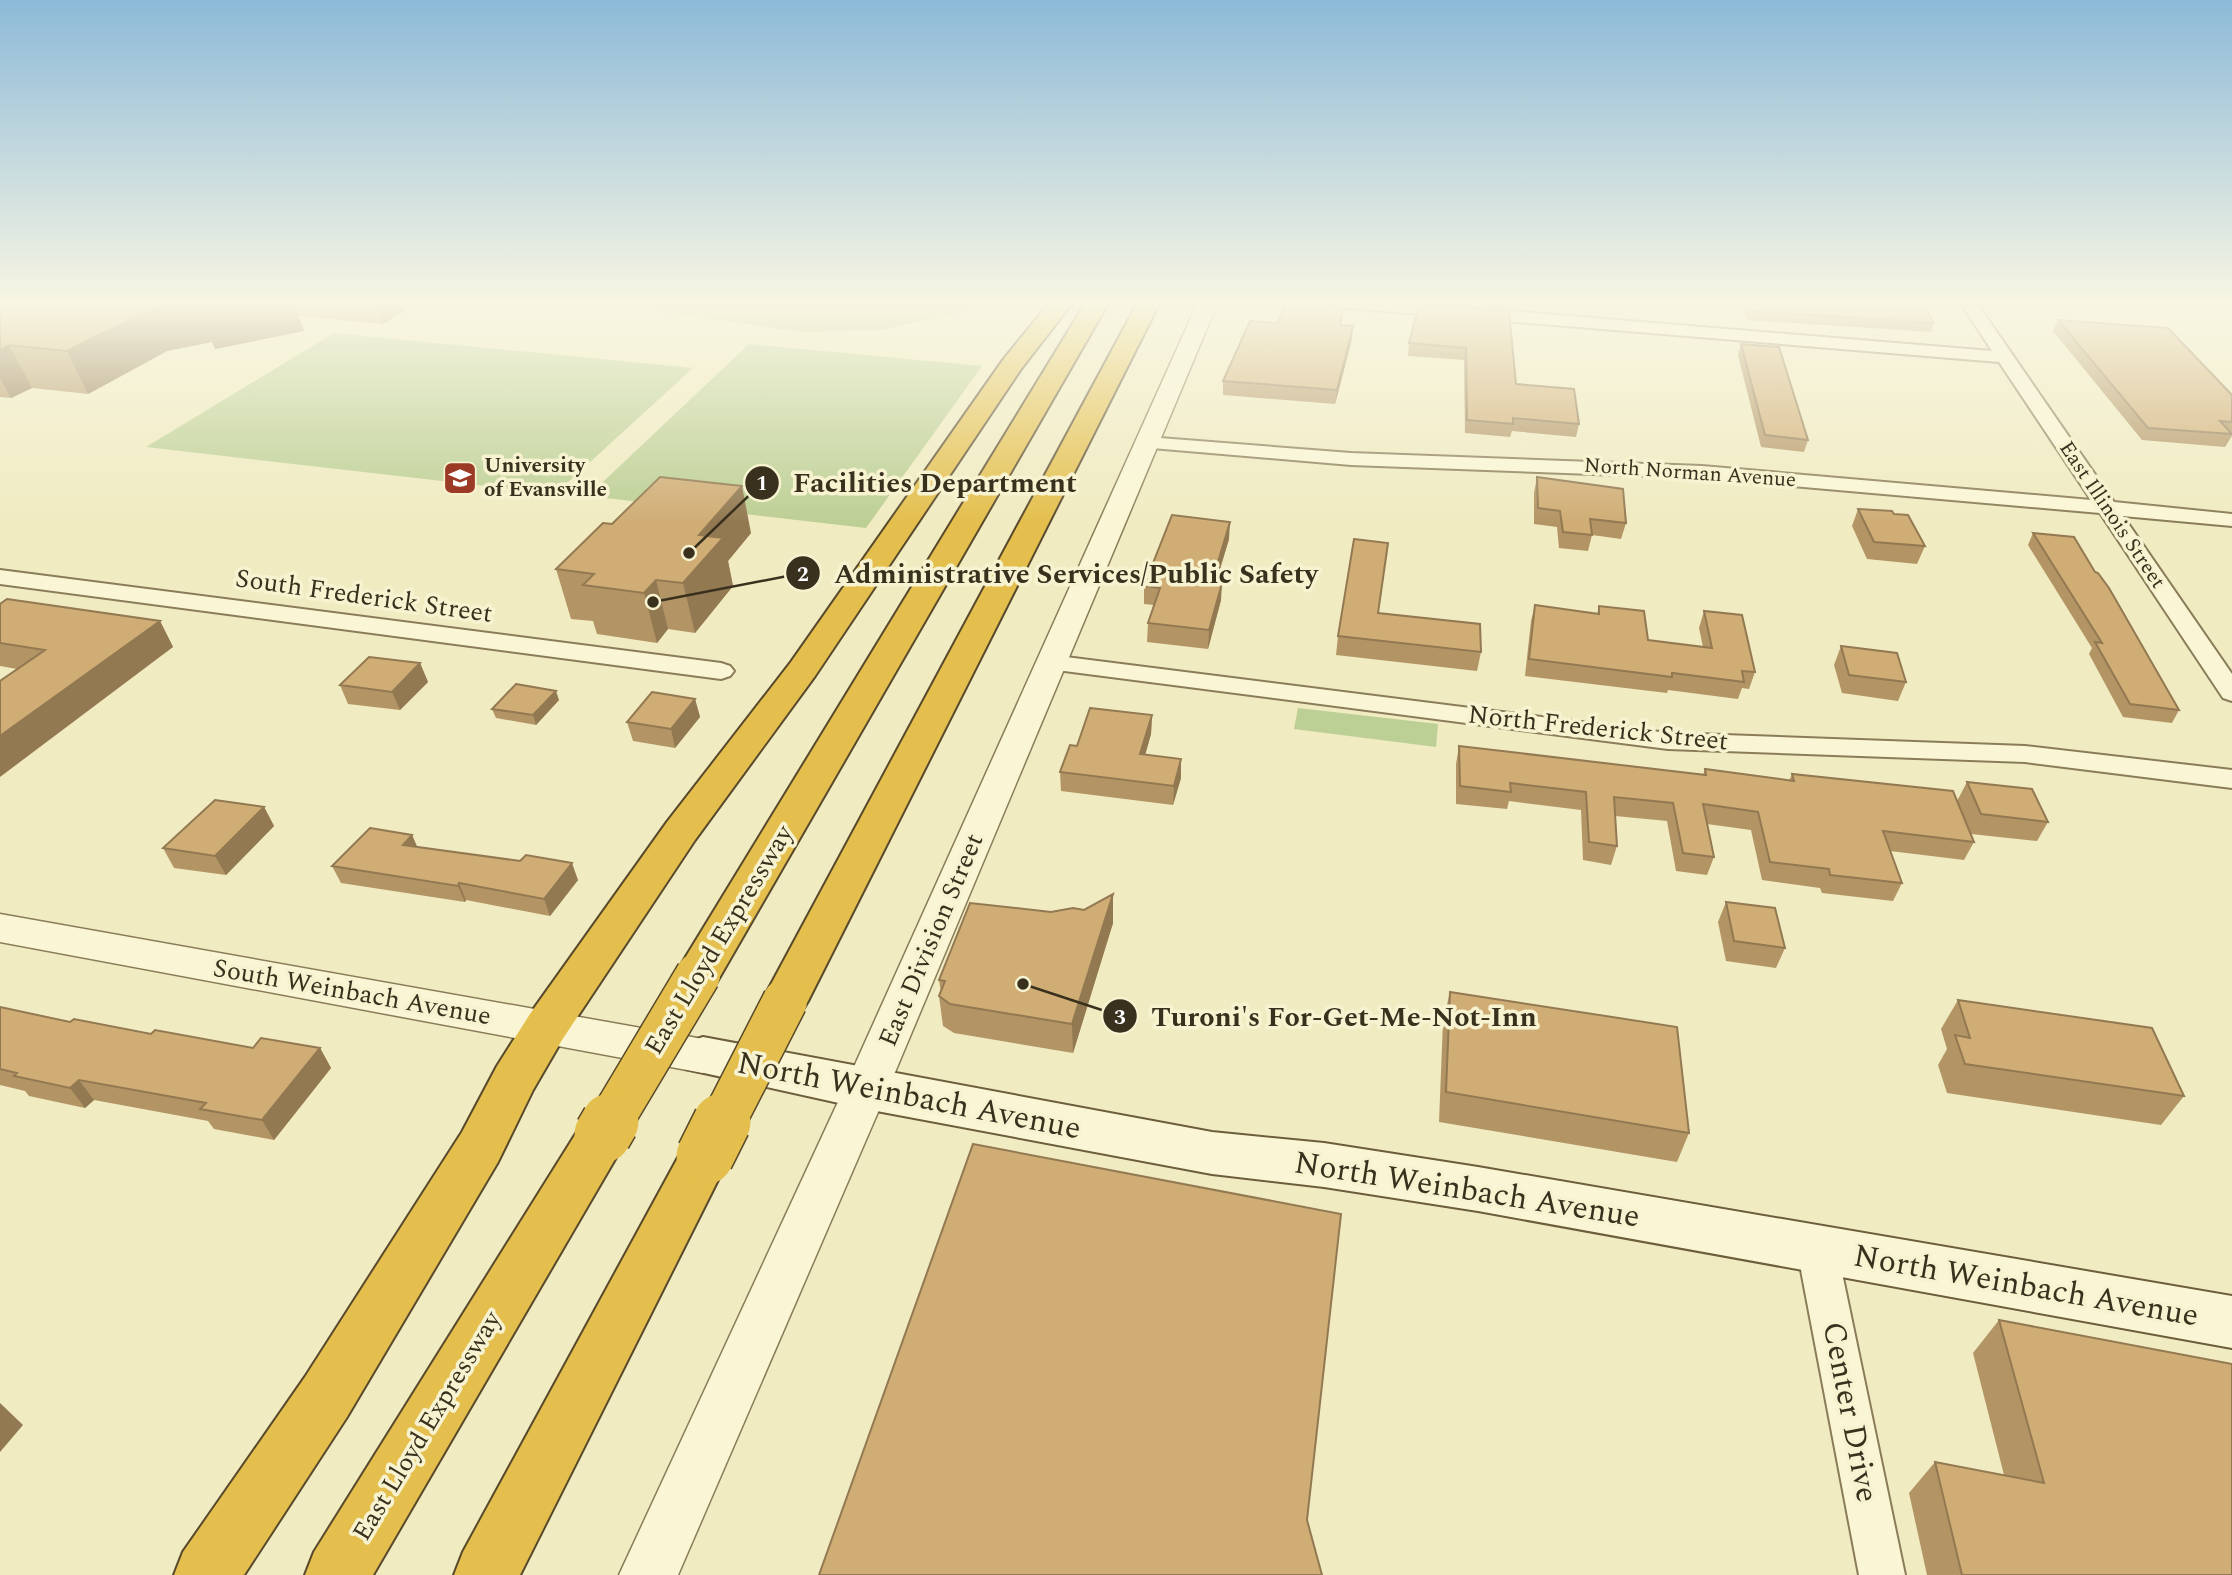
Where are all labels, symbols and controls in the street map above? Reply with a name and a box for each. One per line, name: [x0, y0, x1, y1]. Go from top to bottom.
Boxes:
street label: East Illinois Street: [2051, 435, 2173, 595]
place label: University of Evansville: [484, 450, 607, 506]
street label: North Norman Avenue: [1583, 450, 1797, 496]
callout: Facilities Department: [744, 458, 1091, 507]
school or university icon: University of Evansville: [441, 459, 479, 497]
text: Facilities Department: [793, 462, 1077, 505]
text: 1: [756, 468, 768, 500]
callout: Administrative Services/Public Safety: [786, 549, 1332, 598]
text: Administrative Services/Public Safety: [834, 553, 1320, 596]
street label: South Frederick Street: [233, 558, 495, 634]
text: 2: [797, 559, 809, 591]
street label: North Frederick Street: [1466, 694, 1730, 762]
street label: East Lloyd Expressway: [634, 816, 804, 1063]
street label: East Division Street: [868, 827, 994, 1053]
street label: South Weinbach Avenue: [210, 948, 494, 1036]
callout: Turoni's For-Get-Me-Not-Inn: [1102, 992, 1551, 1041]
text: Turoni's For-Get-Me-Not-Inn: [1151, 996, 1537, 1039]
text: 3: [1114, 1002, 1126, 1034]
street label: North Weinbach Avenue: [733, 1039, 1085, 1153]
street label: North Weinbach Avenue: [1291, 1138, 1643, 1242]
street label: North Weinbach Avenue: [1850, 1232, 2202, 1340]
street label: East Lloyd Expressway: [342, 1302, 512, 1549]
street label: Center Drive: [1808, 1317, 1892, 1507]

